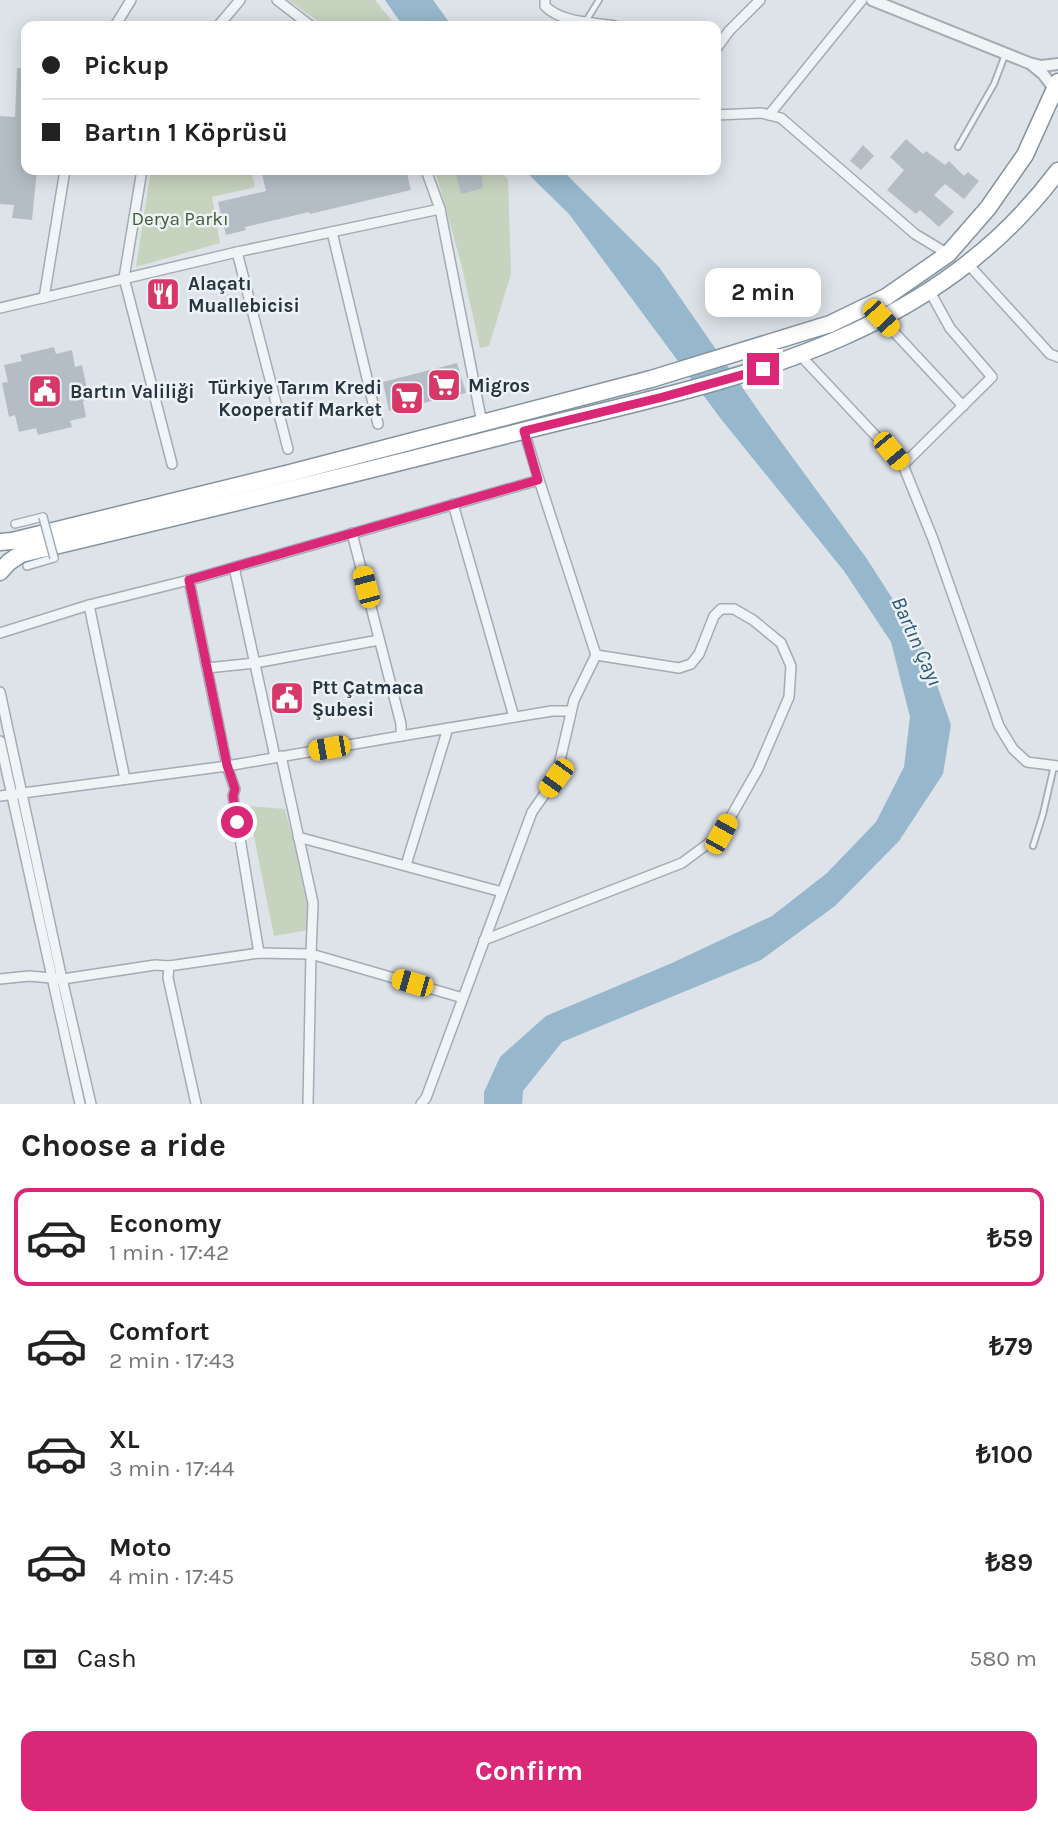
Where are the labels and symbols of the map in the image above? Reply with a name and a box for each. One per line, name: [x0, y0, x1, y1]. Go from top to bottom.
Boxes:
park label: Derya Parkı: [131, 208, 229, 230]
callout: 2 min: [705, 268, 821, 316]
place label: Alaçatı Muallebicisi: [188, 273, 300, 317]
restaurant icon: Alaçatı Muallebicisi: [144, 275, 182, 313]
car: [859, 295, 904, 341]
route end: [747, 353, 779, 385]
supermarket icon: Migros: [425, 366, 463, 404]
public building icon: Bartın Valiliği: [26, 372, 64, 410]
place label: Migros: [468, 375, 530, 397]
place label: Türkiye Tarım Kredi Kooperatif Market: [208, 377, 382, 421]
supermarket icon: Türkiye Tarım Kredi Kooperatif Market: [388, 379, 426, 417]
place label: Bartın Valiliği: [70, 381, 194, 403]
car: [870, 428, 913, 474]
car: [351, 564, 382, 610]
water label: Bartın Çayı: [887, 593, 947, 689]
place label: Ptt Çatmaca Şubesi: [312, 677, 424, 721]
public building icon: Ptt Çatmaca Şubesi: [268, 679, 306, 717]
car: [307, 734, 352, 762]
car: [536, 755, 577, 801]
route start: [221, 806, 253, 838]
car: [702, 811, 741, 857]
car: [389, 967, 436, 999]

